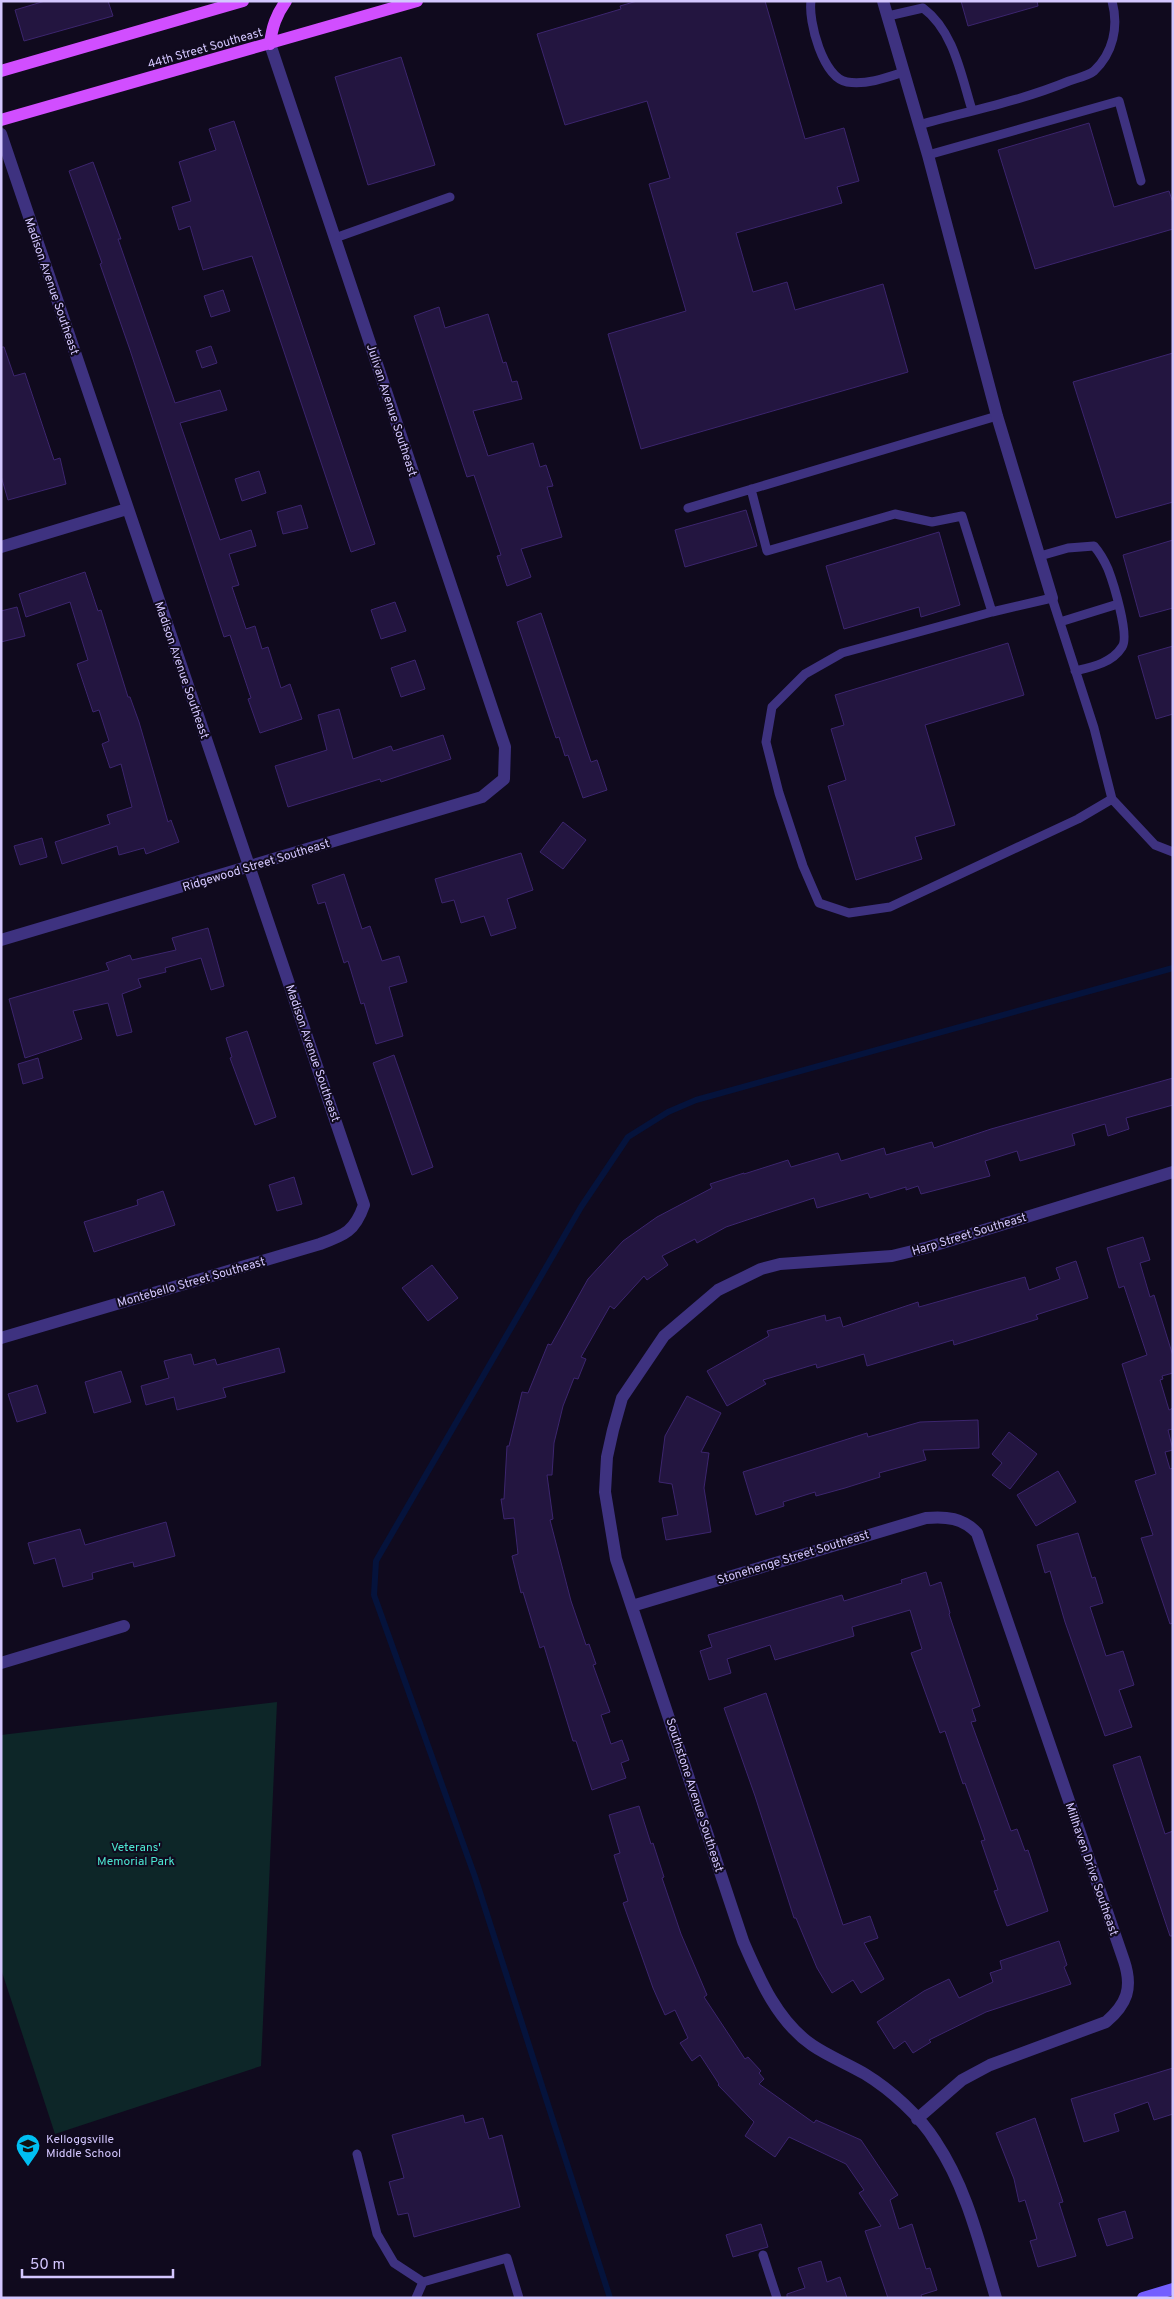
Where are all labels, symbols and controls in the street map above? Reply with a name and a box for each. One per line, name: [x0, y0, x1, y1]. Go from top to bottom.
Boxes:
street label: 44th Street Southeast: [146, 25, 265, 73]
street label: Madison Avenue Southeast: [20, 216, 82, 357]
street label: Julivan Avenue Southeast: [362, 342, 420, 479]
street label: Madison Avenue Southeast: [150, 600, 212, 741]
street label: Ridgewood Street Southeast: [181, 836, 332, 896]
street label: Madison Avenue Southeast: [281, 983, 343, 1124]
street label: Harp Street Southeast: [910, 1210, 1029, 1260]
street label: Montebello Street Southeast: [115, 1254, 267, 1312]
street label: Stonehenge Street Southeast: [715, 1527, 871, 1589]
street label: Southstone Avenue Southeast: [662, 1716, 727, 1874]
street label: Millhaven Drive Southeast: [1061, 1801, 1121, 1938]
park label: Veterans' Memorial Park: [97, 1840, 175, 1870]
place label: Kelloggsville Middle School: [46, 2132, 121, 2162]
school or university icon: Kelloggsville Middle School: [15, 2133, 41, 2167]
scale bar: [22, 2246, 174, 2278]
text: 50 m: [30, 2256, 65, 2275]

